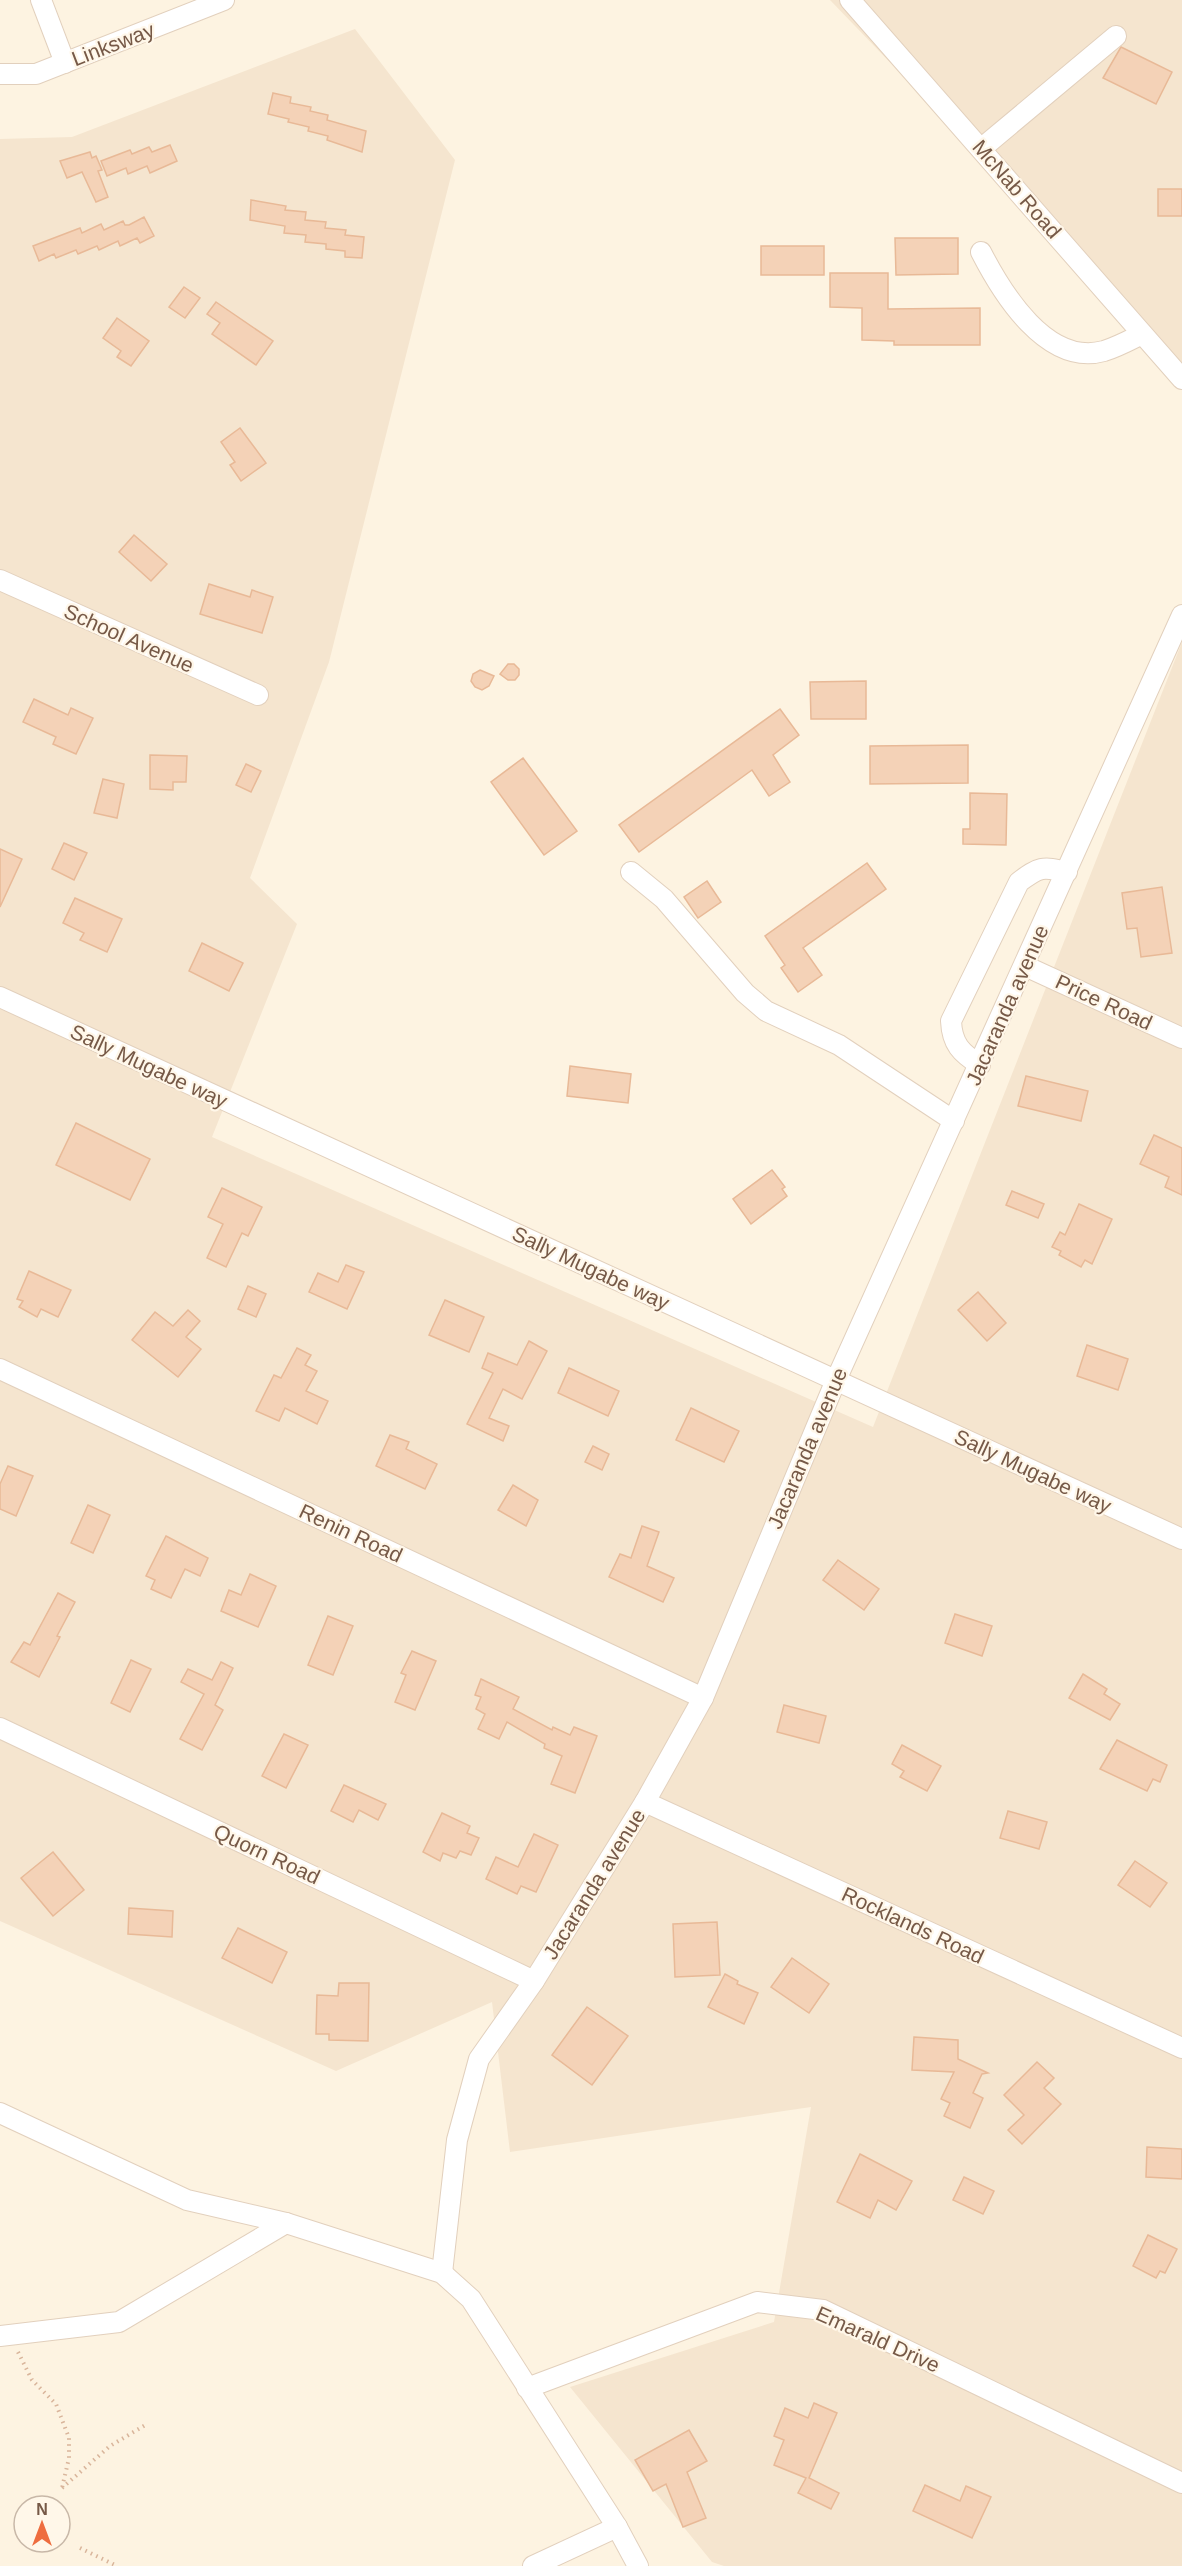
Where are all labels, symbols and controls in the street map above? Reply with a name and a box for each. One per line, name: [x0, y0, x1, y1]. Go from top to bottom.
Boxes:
street label: Linksway: [69, 18, 158, 70]
street label: McNab Road: [968, 135, 1066, 243]
street label: School Avenue: [60, 599, 198, 677]
street label: Jacaranda avenue: [961, 921, 1053, 1089]
street label: Price Road: [1052, 970, 1156, 1034]
street label: Sally Mugabe way: [67, 1020, 232, 1113]
street label: Sally Mugabe way: [509, 1222, 674, 1315]
street label: Jacaranda avenue: [763, 1364, 851, 1532]
street label: Sally Mugabe way: [951, 1425, 1116, 1518]
street label: Renin Road: [296, 1499, 406, 1567]
street label: Jacaranda avenue: [538, 1805, 650, 1963]
street label: Quorn Road: [210, 1819, 324, 1889]
street label: Rocklands Road: [838, 1882, 988, 1968]
street label: Emarald Drive: [813, 2301, 943, 2377]
north arrow: [12, 2494, 72, 2554]
text: N: [36, 2501, 48, 2518]

